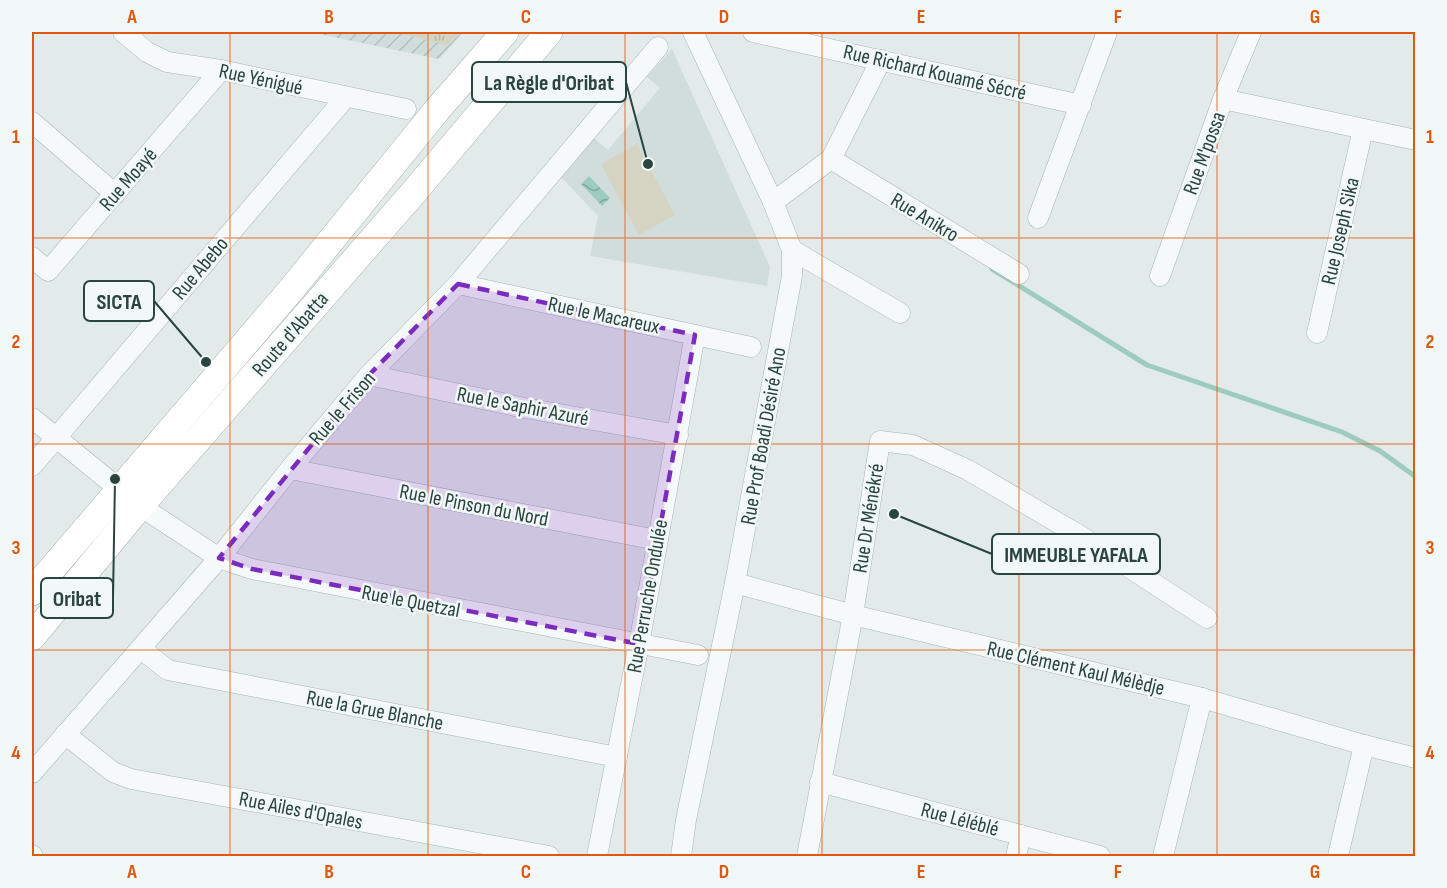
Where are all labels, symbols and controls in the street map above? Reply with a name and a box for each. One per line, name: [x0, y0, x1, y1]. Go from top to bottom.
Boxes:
text: A: [126, 5, 137, 29]
text: B: [324, 5, 334, 29]
text: C: [521, 5, 531, 29]
text: D: [719, 5, 729, 29]
text: E: [917, 5, 925, 29]
text: F: [1114, 5, 1122, 29]
text: G: [1310, 5, 1320, 29]
street label: Rue Richard Kouamé Sécré: [841, 39, 1029, 106]
street label: Rue Yénigué: [217, 58, 305, 101]
callout: La Règle d'Oribat: [472, 62, 626, 102]
text: La Règle d'Oribat: [484, 70, 614, 97]
street label: Rue M'possa: [1178, 108, 1231, 198]
text: 1: [12, 125, 20, 149]
text: 1: [1426, 125, 1434, 149]
street label: Rue Moayé: [94, 143, 163, 216]
street label: Rue Joseph Sika: [1316, 175, 1365, 287]
street label: Rue Anikro: [886, 187, 963, 247]
street label: Rue Abebo: [167, 232, 234, 305]
callout: SICTA: [84, 281, 154, 321]
street label: Route d'Abatta: [247, 287, 334, 382]
text: SICTA: [96, 289, 142, 316]
street label: Rue le Macareux: [546, 291, 662, 340]
text: 2: [12, 330, 20, 354]
text: 2: [1426, 330, 1434, 354]
street label: Rue Prof Boadi Désiré Ano: [736, 345, 791, 527]
street label: Rue le Frison: [304, 367, 381, 450]
street label: Rue le Saphir Azuré: [455, 381, 591, 432]
street label: Rue Dr Ménékré: [848, 462, 889, 575]
street label: Rue le Pinson du Nord: [397, 479, 550, 532]
street label: Rue Perruche Ondulée: [622, 517, 673, 675]
callout: IMMEUBLE YAFALA: [992, 534, 1160, 574]
text: 3: [12, 536, 21, 560]
text: 3: [1426, 536, 1435, 560]
text: IMMEUBLE YAFALA: [1004, 542, 1148, 569]
callout: Oribat: [41, 578, 113, 618]
street label: Rue le Quetzal: [360, 580, 462, 623]
text: Oribat: [53, 586, 101, 613]
street label: Rue Clément Kaul Mélèdje: [985, 636, 1167, 701]
street label: Rue la Grue Blanche: [304, 685, 445, 736]
text: 4: [11, 741, 21, 765]
text: 4: [1425, 741, 1435, 765]
street label: Rue Ailes d'Opales: [237, 786, 365, 835]
street label: Rue Léléblé: [918, 797, 1002, 842]
text: A: [126, 860, 137, 884]
text: B: [324, 860, 334, 884]
text: C: [521, 860, 531, 884]
text: D: [719, 860, 729, 884]
text: E: [917, 860, 925, 884]
text: F: [1114, 860, 1122, 884]
text: G: [1310, 860, 1320, 884]

